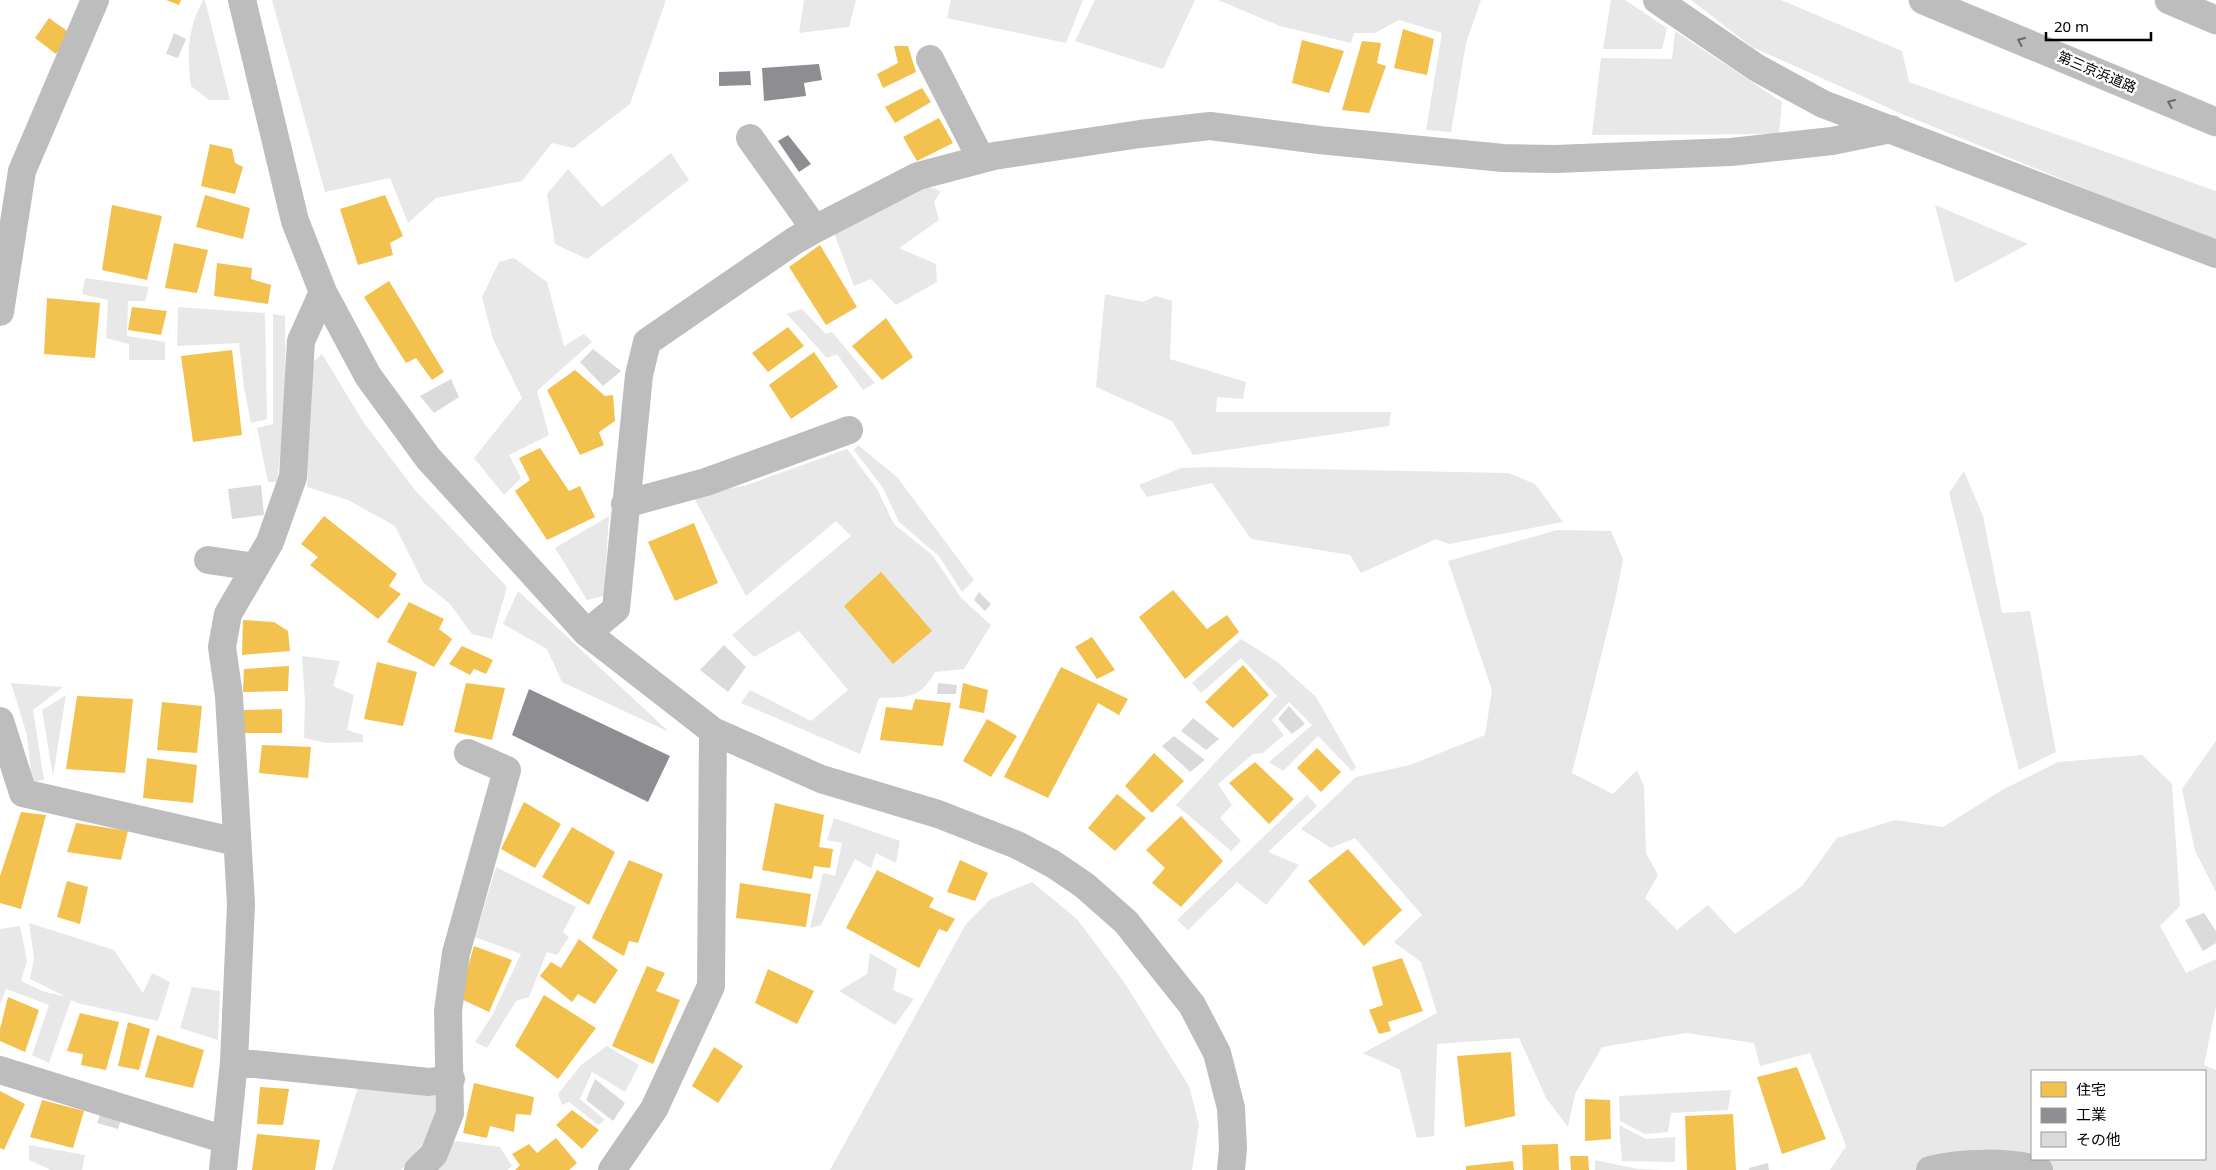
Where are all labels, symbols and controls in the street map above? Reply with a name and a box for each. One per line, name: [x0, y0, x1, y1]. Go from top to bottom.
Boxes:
scale bar: [2046, 10, 2151, 42]
text: 20 m: [2054, 16, 2089, 36]
one-way arrow: [2017, 36, 2026, 47]
street label: 第三京浜道路: [2055, 46, 2140, 97]
one-way arrow: [2167, 99, 2176, 110]
legend: [2031, 1070, 2206, 1160]
text: 住宅: [2076, 1079, 2106, 1099]
text: 工業: [2076, 1104, 2106, 1124]
text: その他: [2076, 1129, 2121, 1149]

